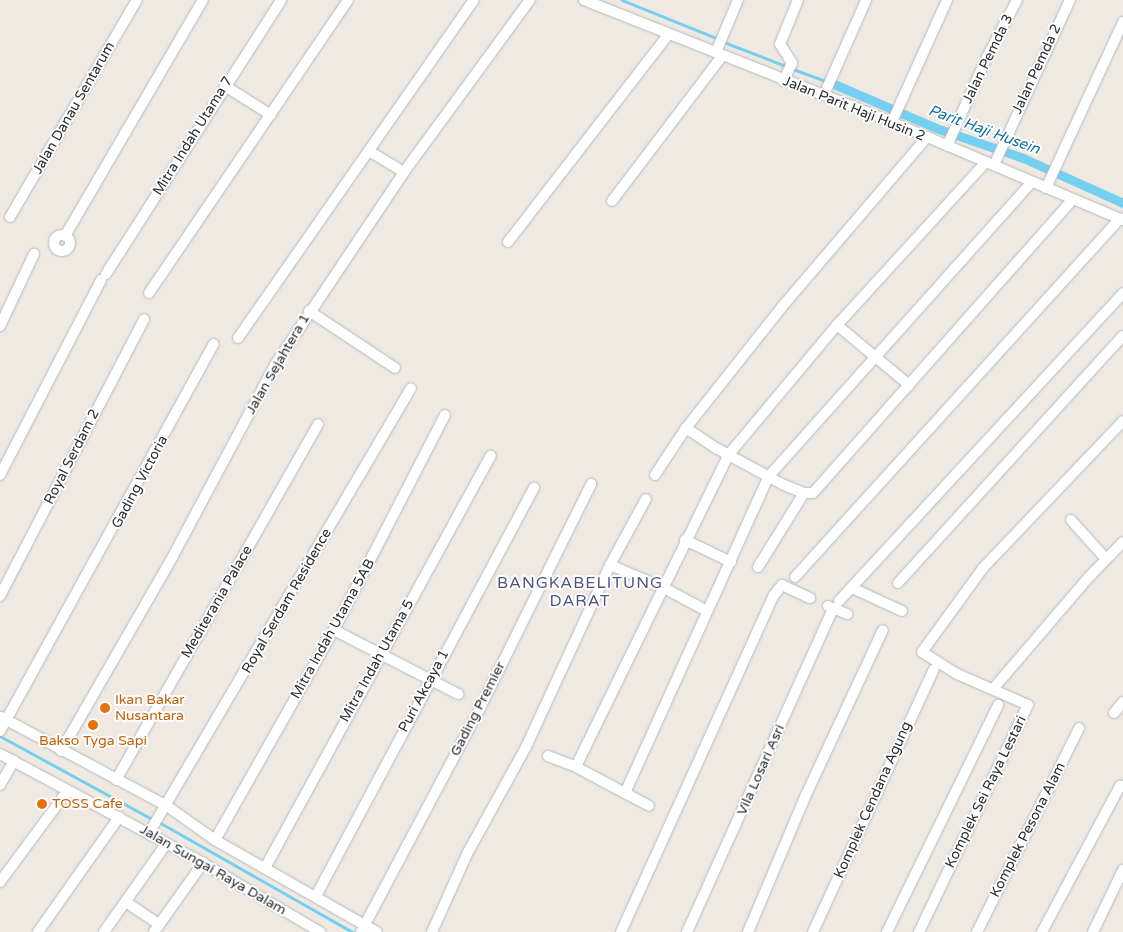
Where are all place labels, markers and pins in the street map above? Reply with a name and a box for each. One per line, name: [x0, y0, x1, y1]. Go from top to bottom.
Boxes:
place label: Ikan Bakar Nusantara: [115, 692, 185, 724]
marker: Ikan Bakar Nusantara: [99, 702, 111, 714]
marker: Bakso Tyga Sapi: [87, 719, 99, 731]
place label: Bakso Tyga Sapi: [39, 733, 147, 749]
place label: TOSS Cafe: [52, 796, 123, 812]
marker: TOSS Cafe: [36, 798, 48, 810]

